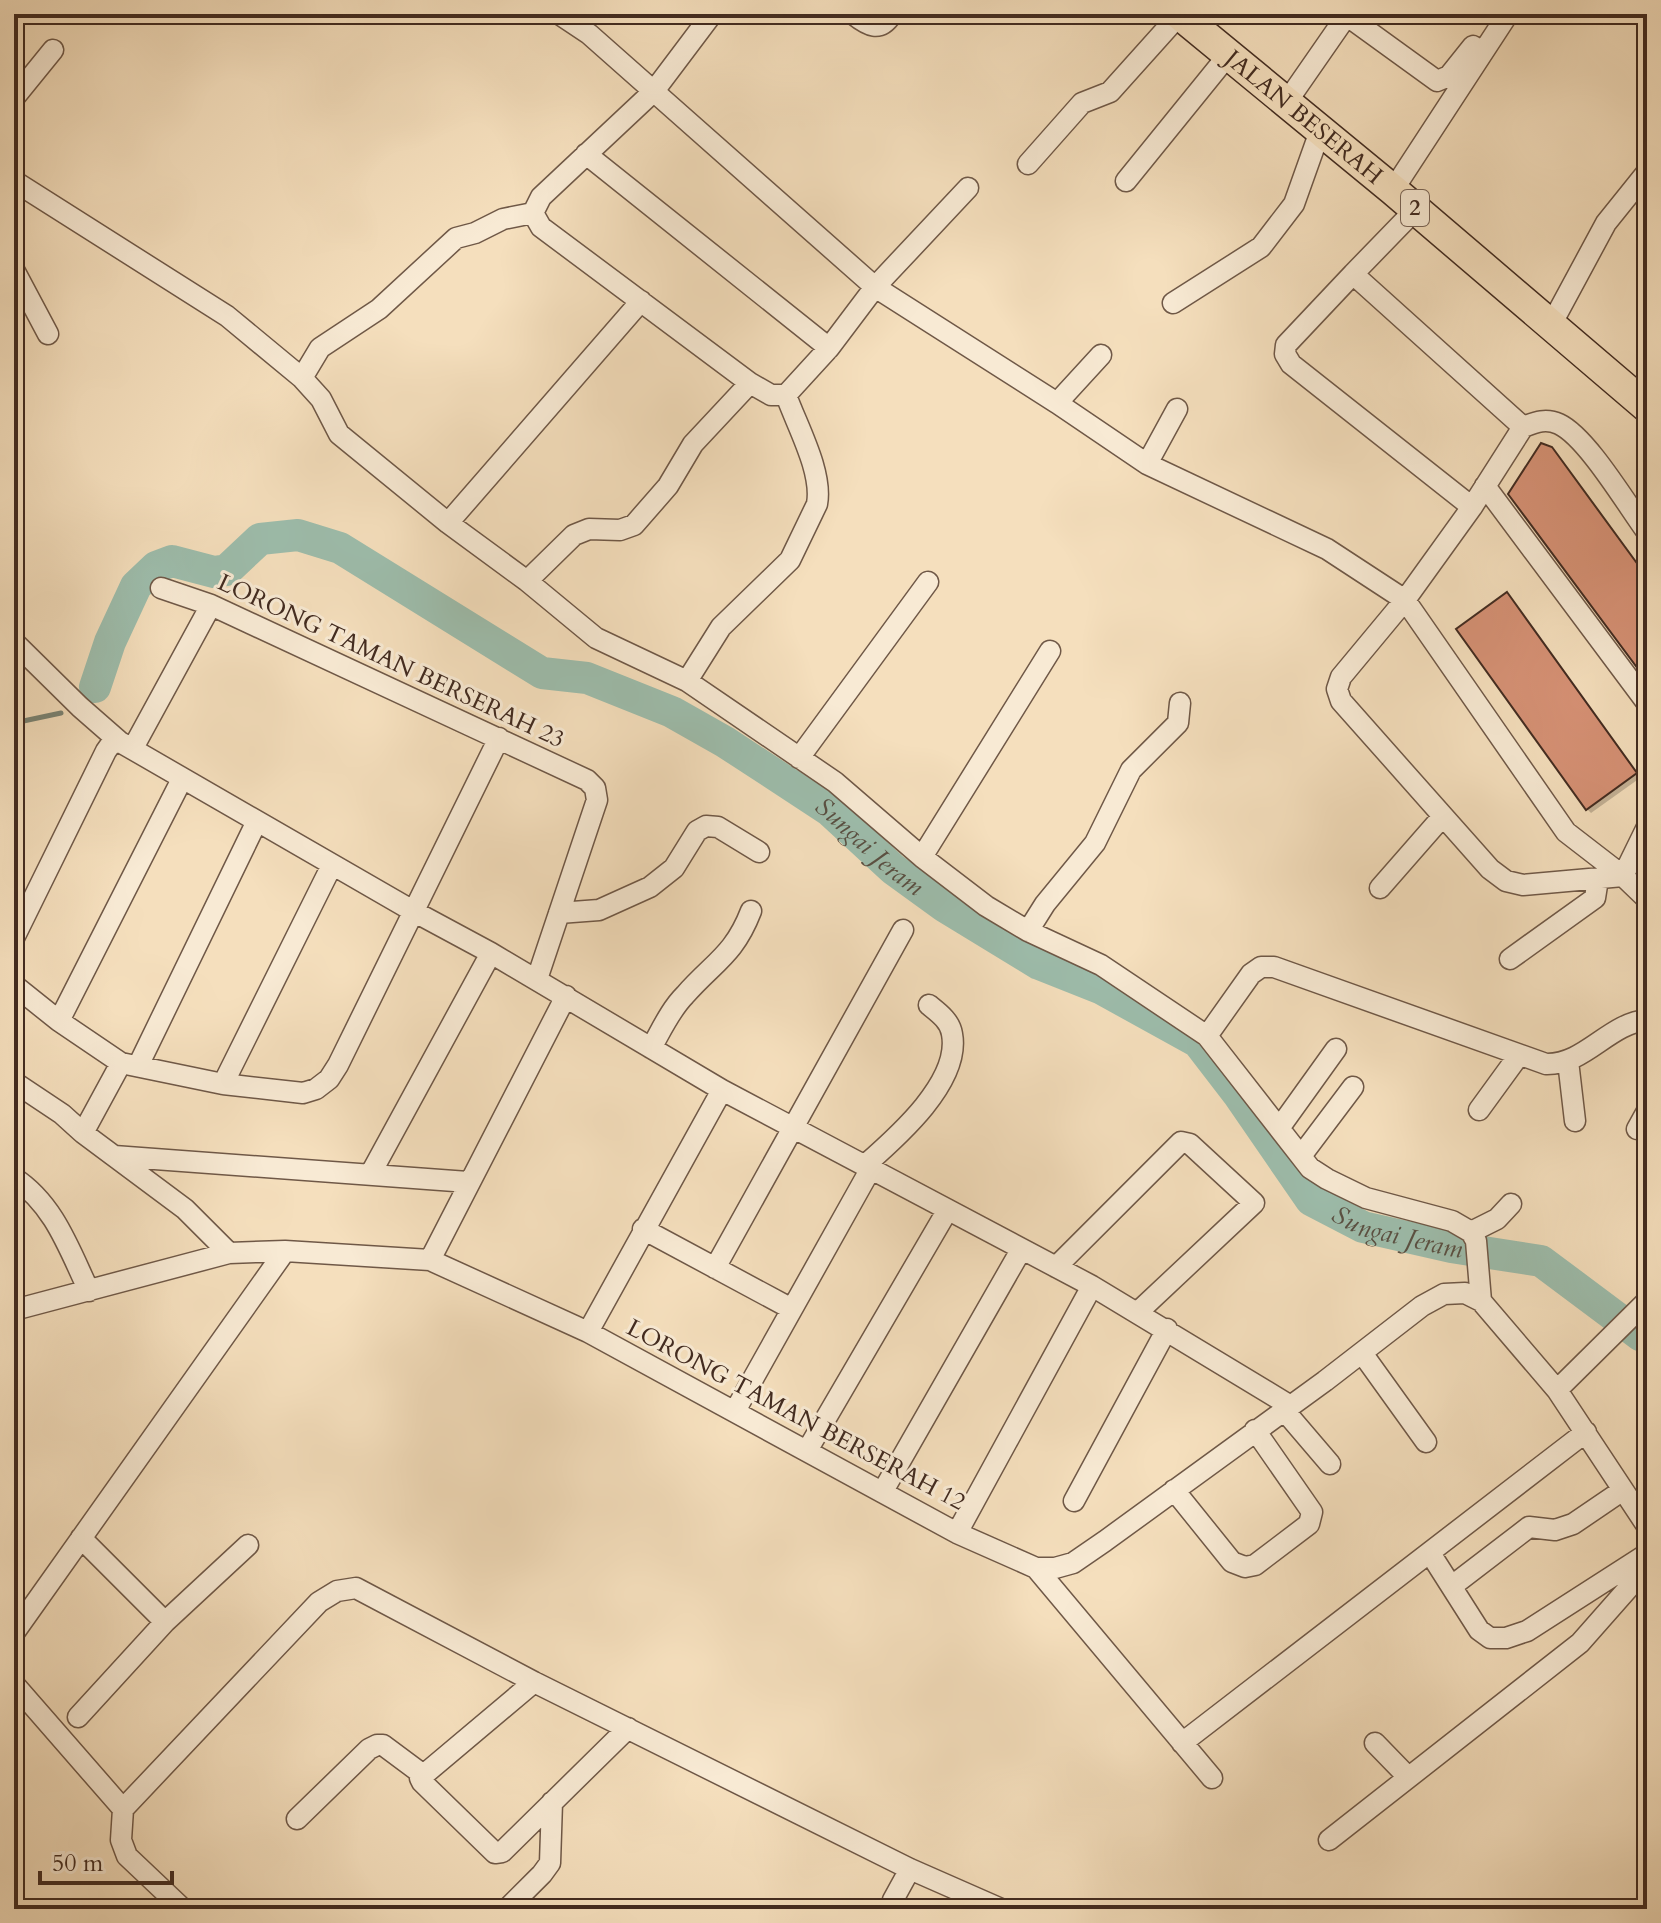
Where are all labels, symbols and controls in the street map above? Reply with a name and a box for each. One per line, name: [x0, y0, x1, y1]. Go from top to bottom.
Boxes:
street label: JALAN BESERAH: [1216, 40, 1390, 192]
road number: 2: [1401, 190, 1429, 226]
street label: LORONG TAMAN BERSERAH 23: [212, 566, 570, 756]
water label: Sungai Jeram: [809, 788, 932, 904]
water label: Sungai Jeram: [1326, 1197, 1466, 1266]
street label: LORONG TAMAN BERSERAH 12: [621, 1311, 971, 1519]
scale bar: [40, 1835, 172, 1885]
text: 50 m: [52, 1847, 104, 1880]

